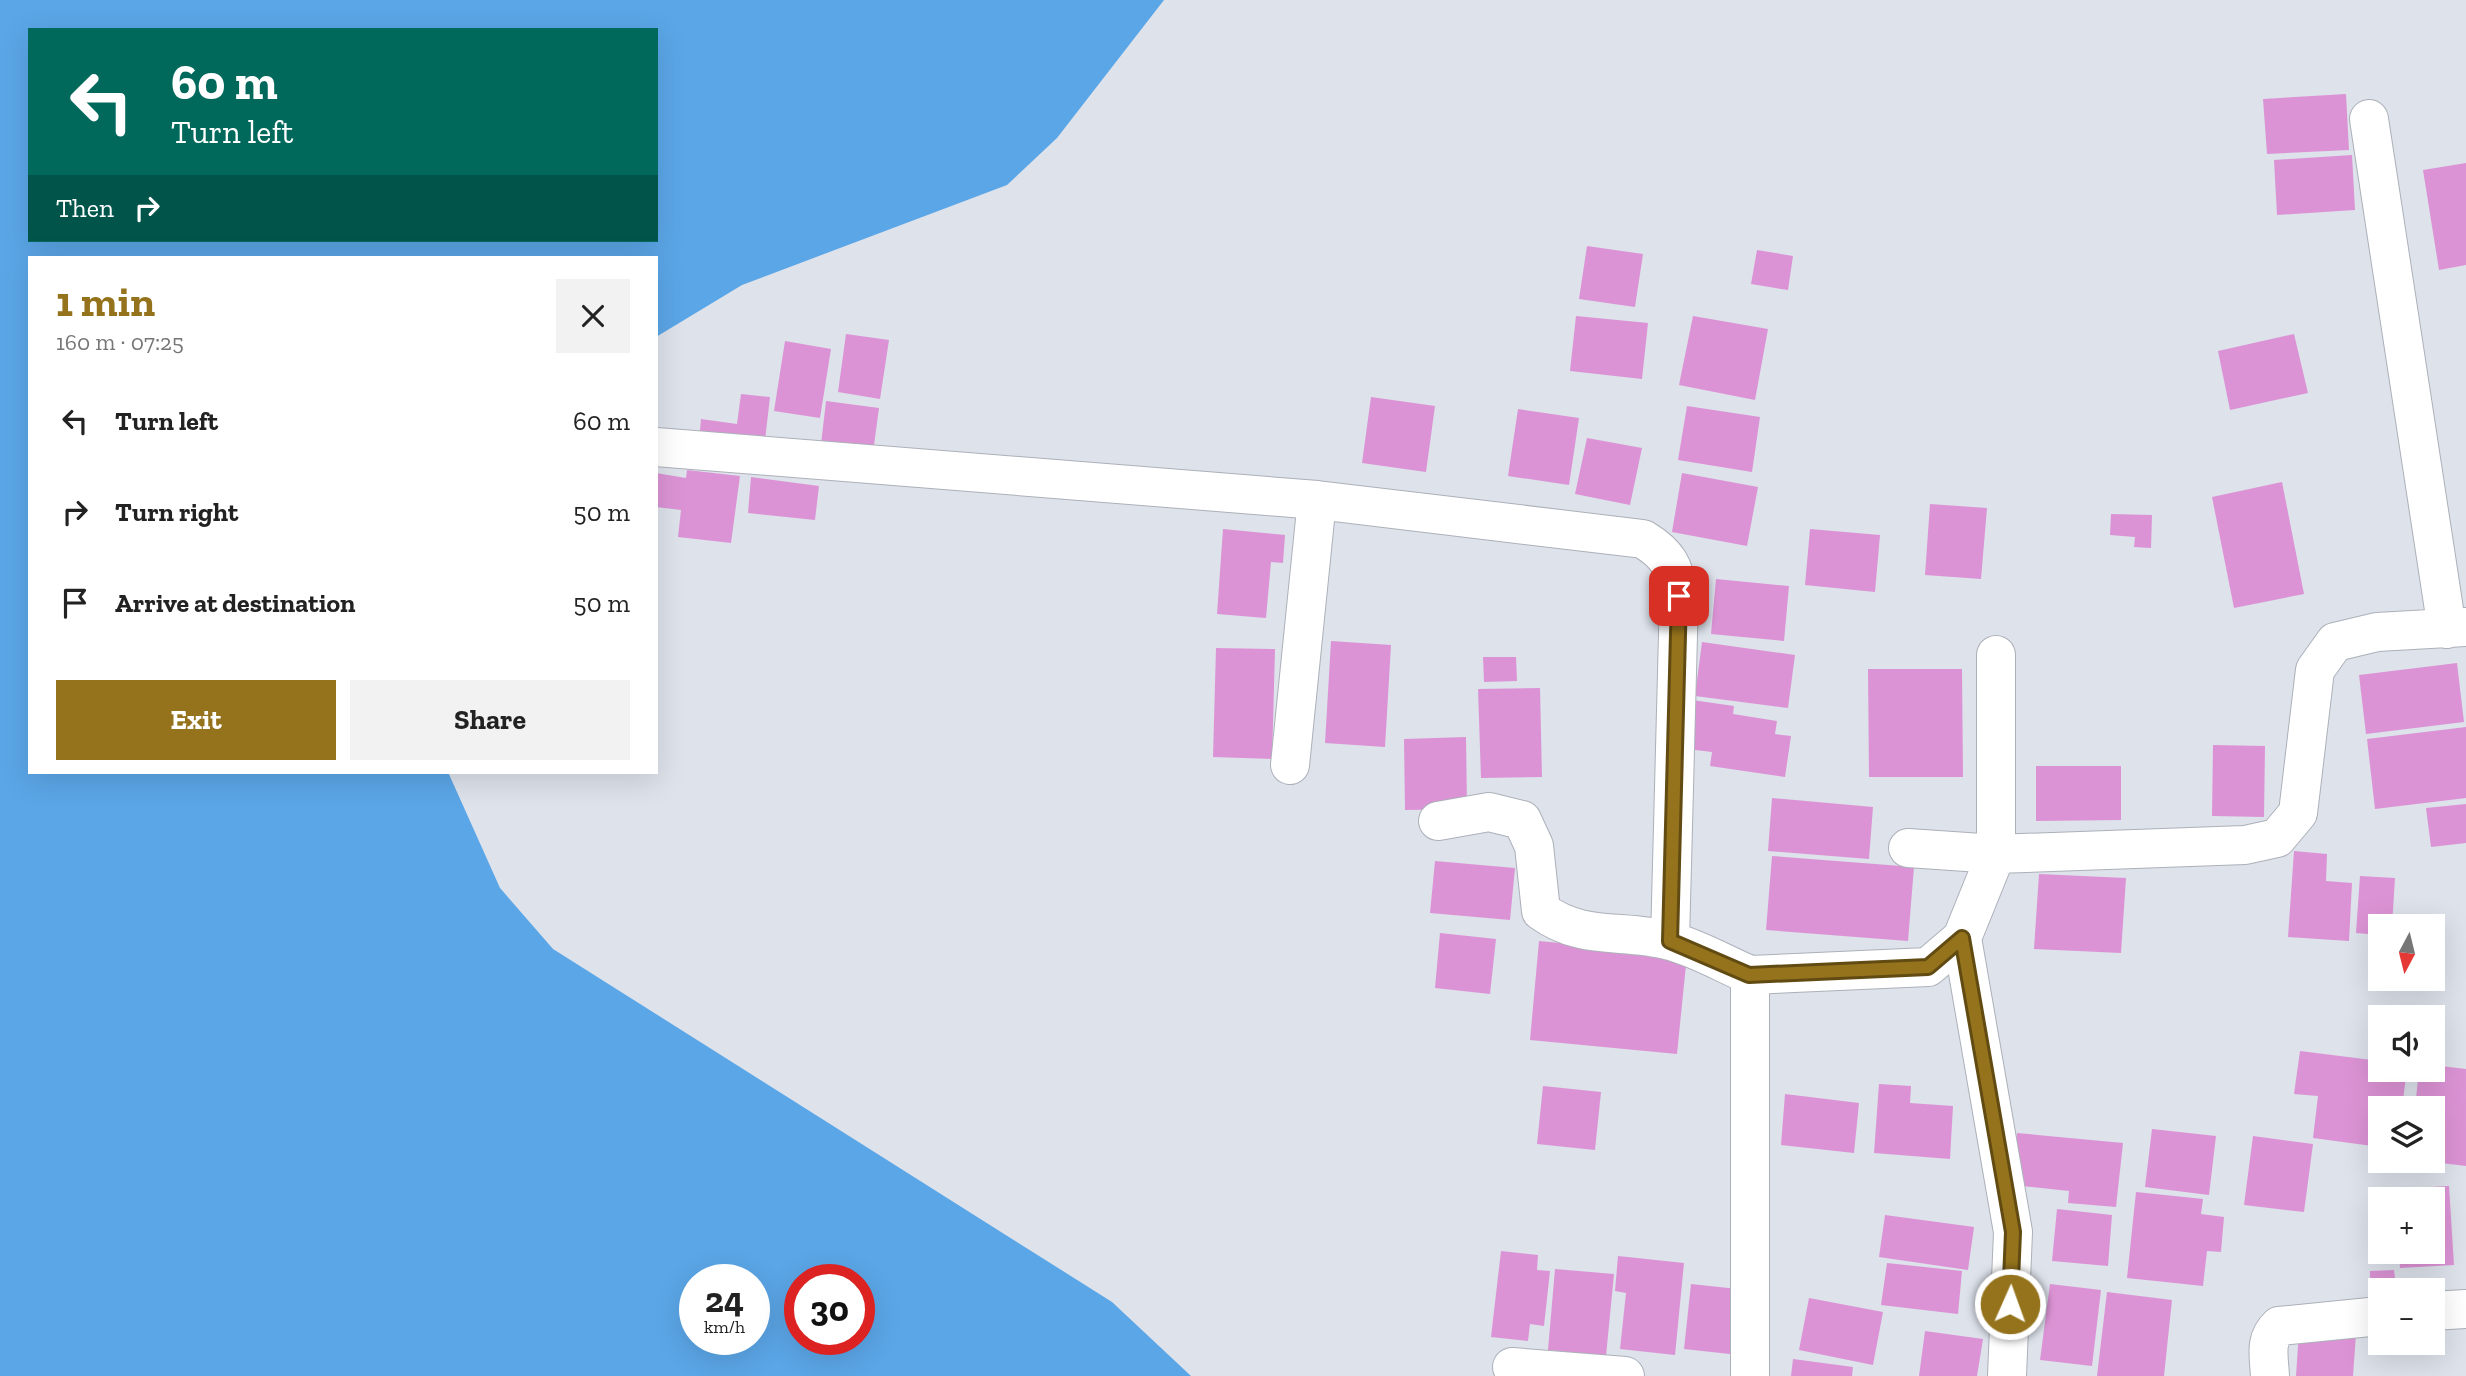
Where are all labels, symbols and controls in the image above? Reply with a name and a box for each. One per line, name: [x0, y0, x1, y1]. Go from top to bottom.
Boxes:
text: 60 m: [171, 53, 278, 112]
icon: left: [56, 56, 147, 147]
text: Turn left: [171, 113, 293, 151]
icon: right: [128, 189, 166, 227]
text: Then: [56, 192, 114, 224]
text: 1 min: [56, 276, 155, 327]
button: close: [556, 279, 630, 353]
text: 160 m · 07:25: [56, 328, 184, 356]
icon: left: [56, 402, 94, 440]
text: Turn left: [115, 405, 218, 437]
text: 60 m: [573, 405, 630, 437]
icon: right: [56, 493, 94, 531]
text: Turn right: [115, 496, 238, 528]
text: 50 m: [573, 496, 630, 528]
pin: [1649, 566, 1709, 626]
icon: arrive: [1660, 577, 1698, 615]
icon: arrive: [56, 584, 94, 622]
text: Arrive at destination: [115, 587, 355, 619]
text: 50 m: [573, 587, 630, 619]
button: Exit: [56, 680, 336, 760]
button: Share: [350, 680, 630, 760]
north arrow: [2368, 914, 2445, 990]
map controls: [2368, 914, 2445, 1355]
button: sound: [2368, 1005, 2445, 1082]
button: layers: [2368, 1096, 2445, 1173]
button: +: [2368, 1187, 2445, 1264]
speed limit sign: 30: [784, 1264, 875, 1355]
position arrow: [1973, 1267, 2047, 1341]
button: −: [2368, 1278, 2445, 1355]
text: 24: [705, 1279, 744, 1321]
text: km/h: [704, 1316, 745, 1338]

